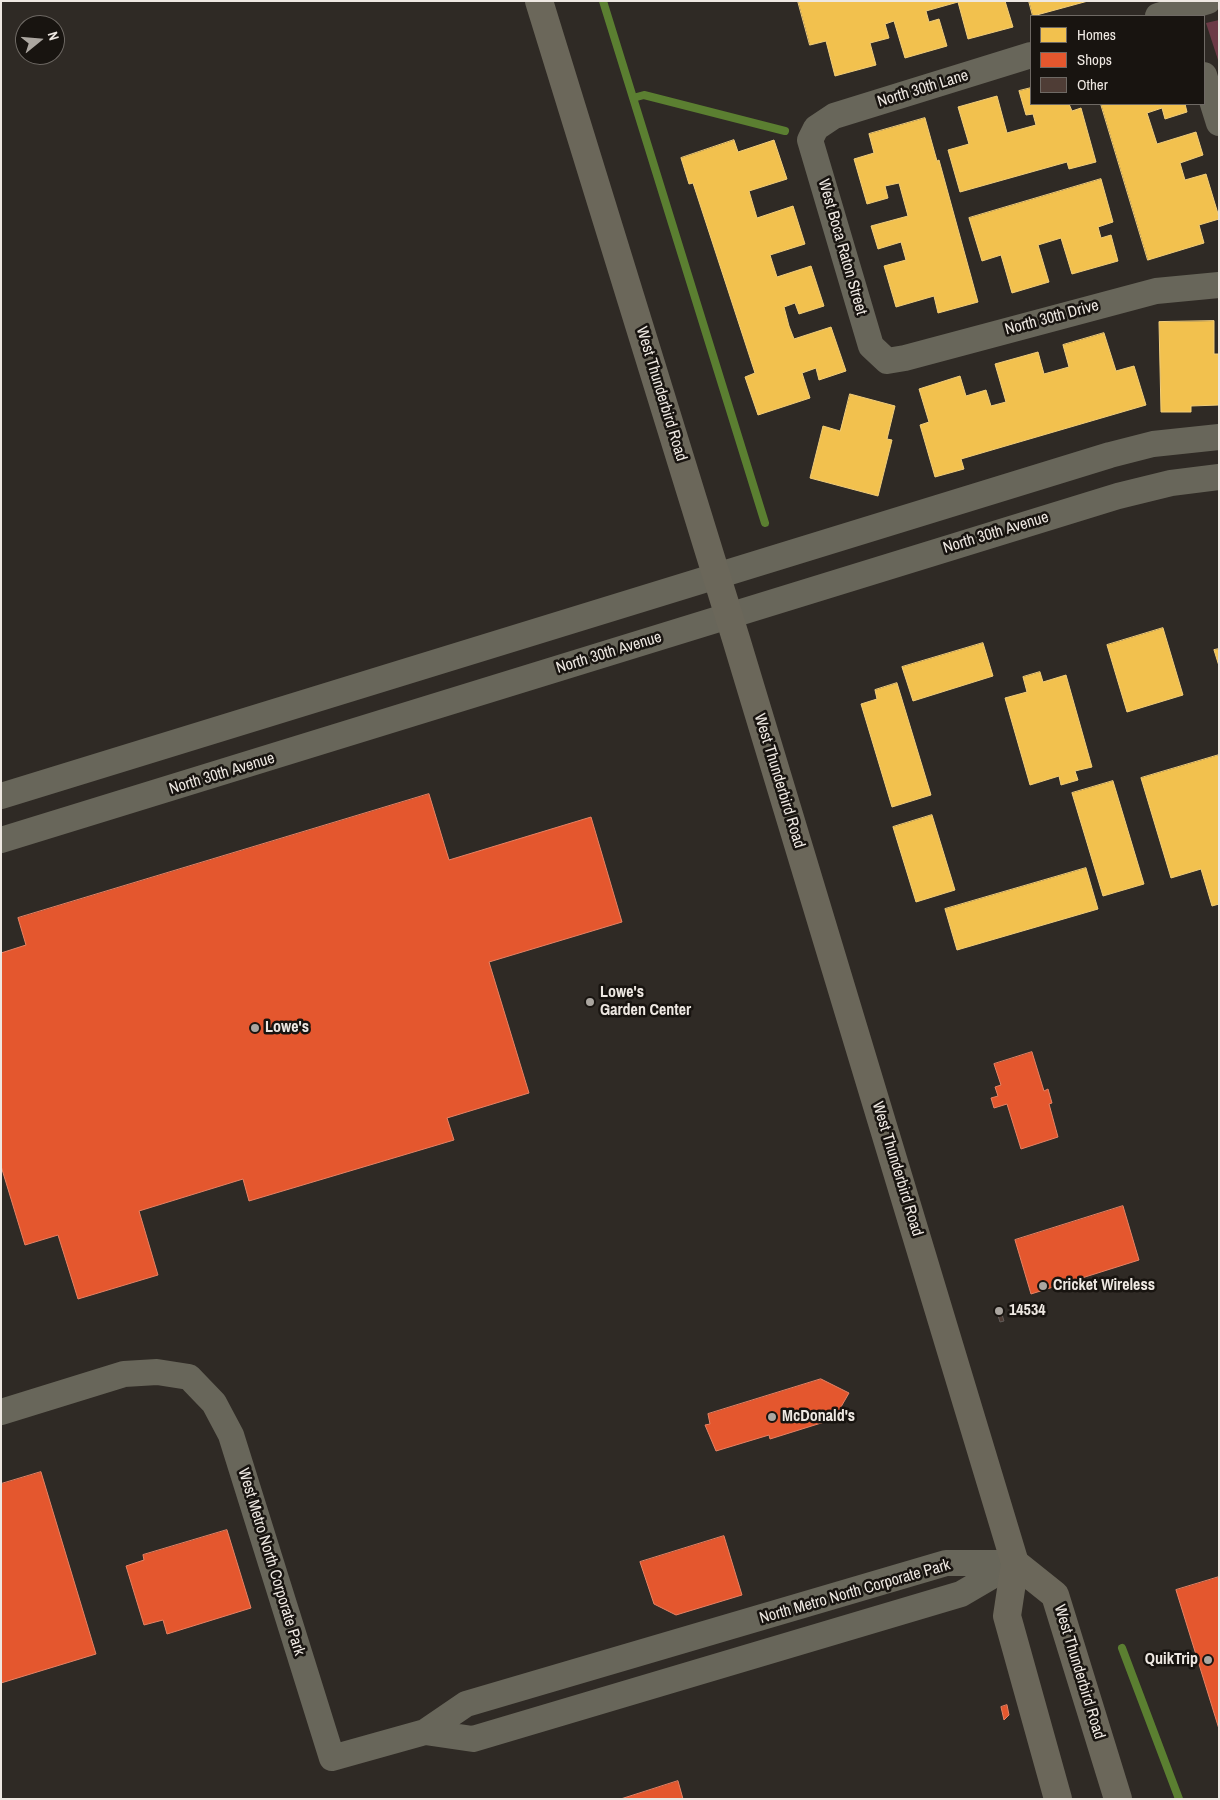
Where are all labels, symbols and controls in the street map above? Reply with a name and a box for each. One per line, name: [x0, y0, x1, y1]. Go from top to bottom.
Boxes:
north arrow: [15, 15, 65, 65]
legend: [1030, 15, 1205, 105]
text: Homes: [1077, 24, 1116, 45]
text: N: [44, 29, 63, 42]
text: Shops: [1077, 49, 1112, 70]
street label: North 30th Lane: [875, 66, 971, 112]
text: Other: [1077, 74, 1108, 95]
street label: West Boca Raton Street: [813, 177, 871, 317]
street label: North 30th Drive: [1003, 296, 1101, 340]
street label: West Thunderbird Road: [631, 324, 691, 464]
street label: North 30th Avenue: [941, 508, 1051, 558]
street label: North 30th Avenue: [554, 628, 664, 678]
street label: West Thunderbird Road: [749, 711, 809, 851]
street label: North 30th Avenue: [167, 749, 277, 799]
place label: Lowe's Garden Center: [600, 983, 691, 1021]
marker: Lowe's Garden Center: [584, 996, 596, 1008]
place label: Lowe's: [265, 1018, 309, 1038]
marker: Lowe's: [249, 1022, 261, 1034]
street label: West Thunderbird Road: [867, 1099, 927, 1239]
place label: Cricket Wireless: [1053, 1276, 1155, 1296]
marker: Cricket Wireless: [1037, 1280, 1049, 1292]
place label: 14534: [1009, 1301, 1045, 1321]
marker: 14534: [993, 1305, 1005, 1317]
place label: McDonald's: [782, 1407, 855, 1427]
marker: McDonald's: [766, 1411, 778, 1423]
street label: West Metro North Corporate Park: [233, 1466, 309, 1658]
street label: North Metro North Corporate Park: [757, 1556, 953, 1628]
street label: West Thunderbird Road: [1049, 1602, 1109, 1742]
place label: QuikTrip: [1145, 1650, 1198, 1670]
marker: QuikTrip: [1202, 1654, 1214, 1666]

